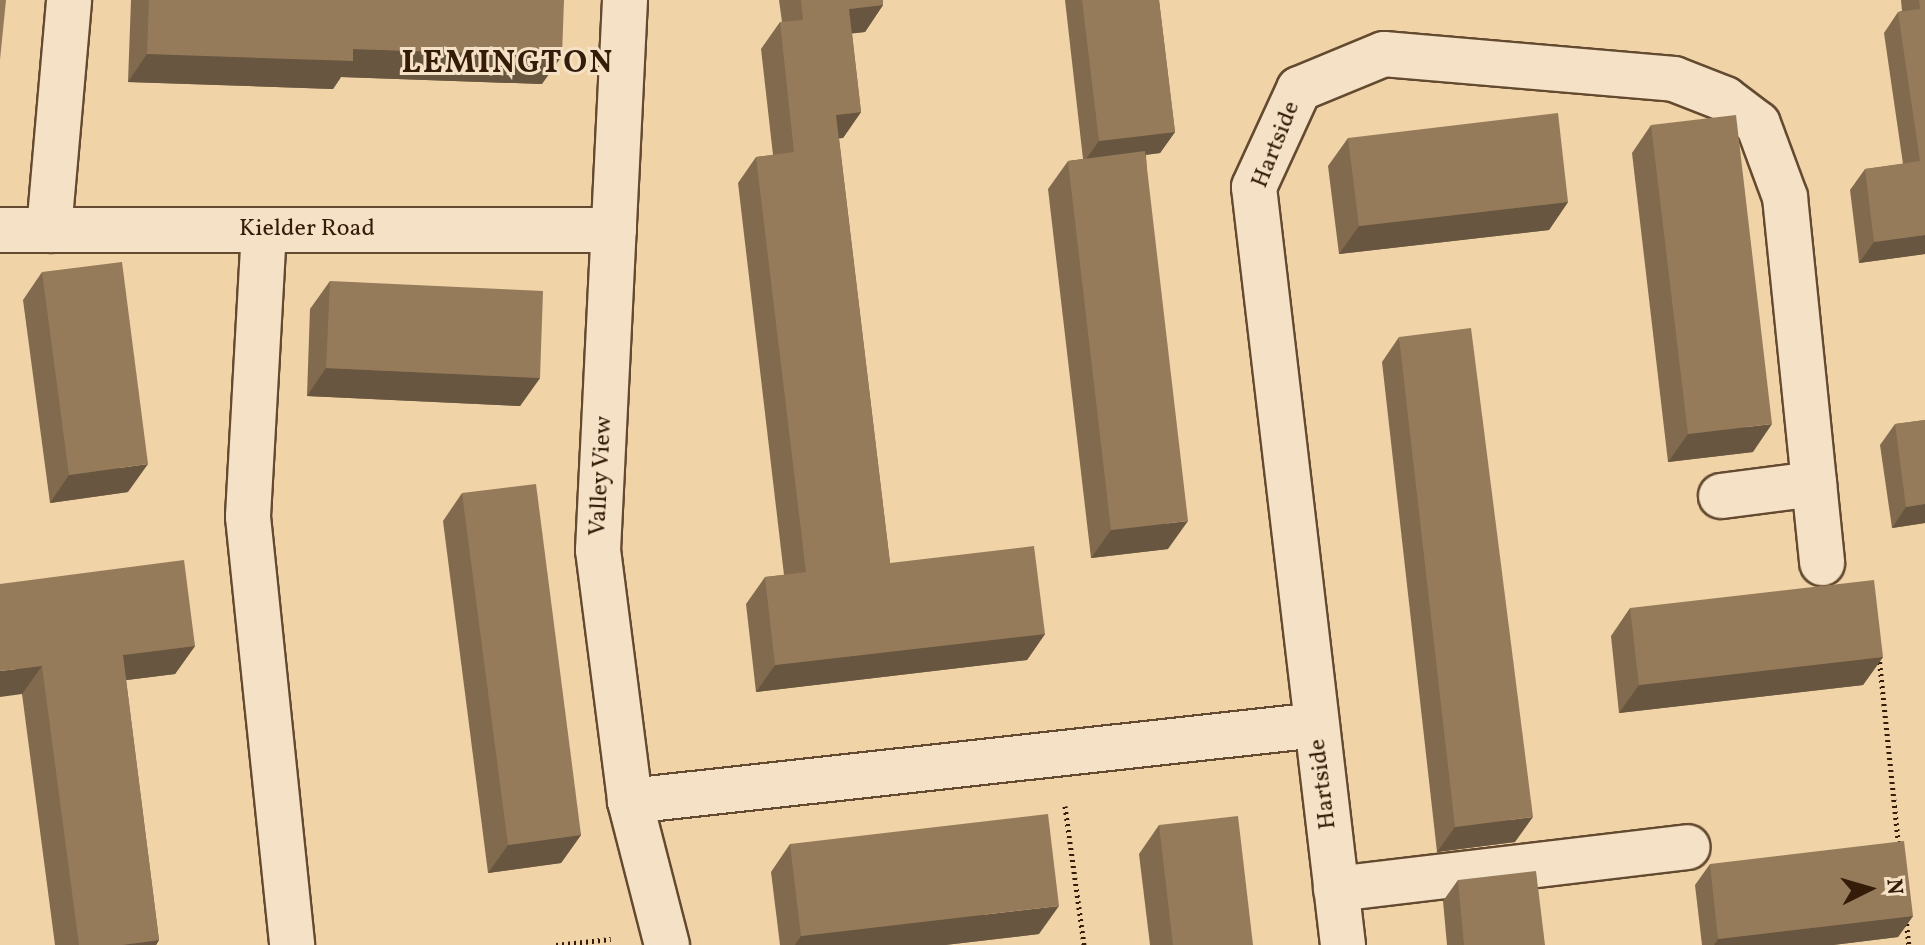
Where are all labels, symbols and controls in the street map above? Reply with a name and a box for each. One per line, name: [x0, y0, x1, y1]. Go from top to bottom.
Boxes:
district label: LEMINGTON: [401, 45, 615, 83]
street label: Hartside: [1247, 97, 1307, 193]
street label: Kielder Road: [239, 216, 375, 244]
street label: Valley View: [584, 414, 620, 538]
street label: Hartside: [1304, 737, 1344, 831]
north arrow: [1829, 849, 1909, 929]
text: N: [1877, 878, 1910, 896]

